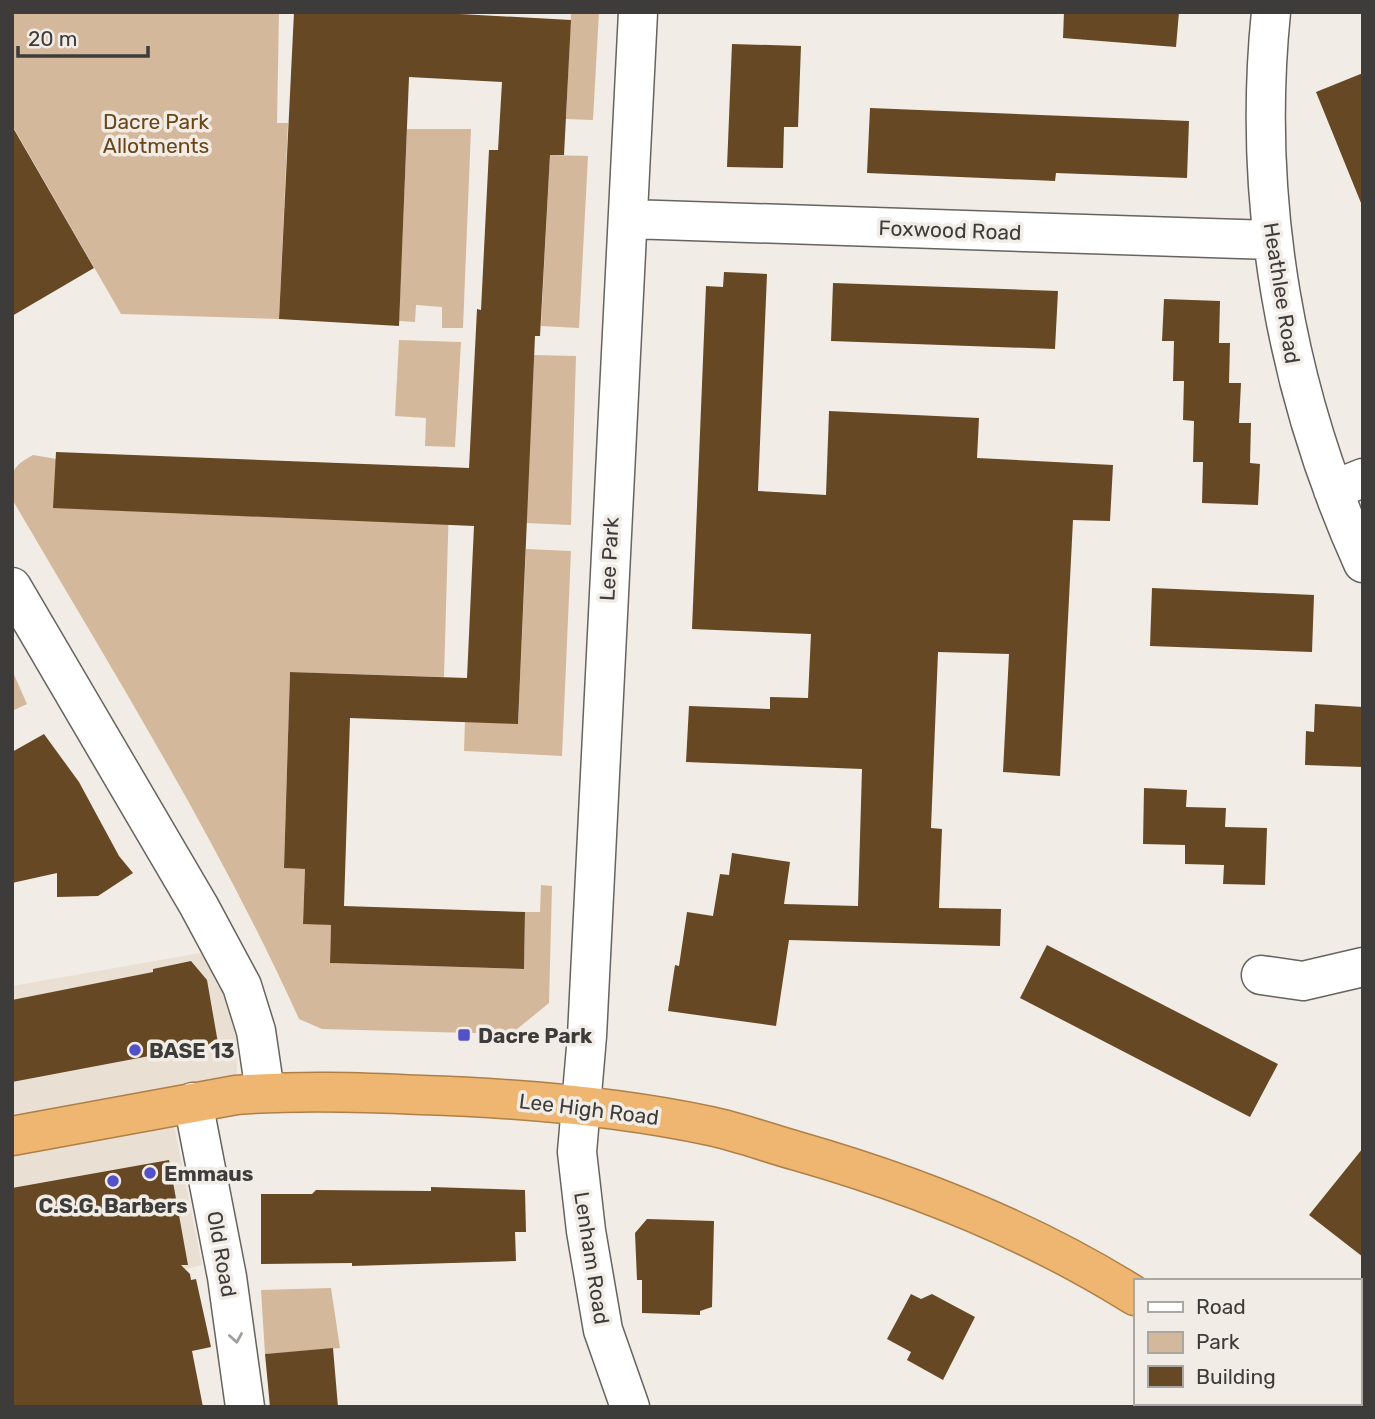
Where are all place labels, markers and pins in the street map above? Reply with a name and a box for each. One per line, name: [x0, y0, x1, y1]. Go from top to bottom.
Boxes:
place label: Dacre Park: [478, 1023, 593, 1048]
marker: Dacre Park: [456, 1027, 472, 1043]
place label: BASE 13: [149, 1038, 234, 1063]
marker: BASE 13: [127, 1042, 143, 1058]
place label: Emmaus: [164, 1161, 253, 1186]
marker: Emmaus: [142, 1165, 158, 1181]
marker: C.S.G. Barbers: [105, 1173, 121, 1189]
place label: C.S.G. Barbers: [38, 1193, 188, 1218]

